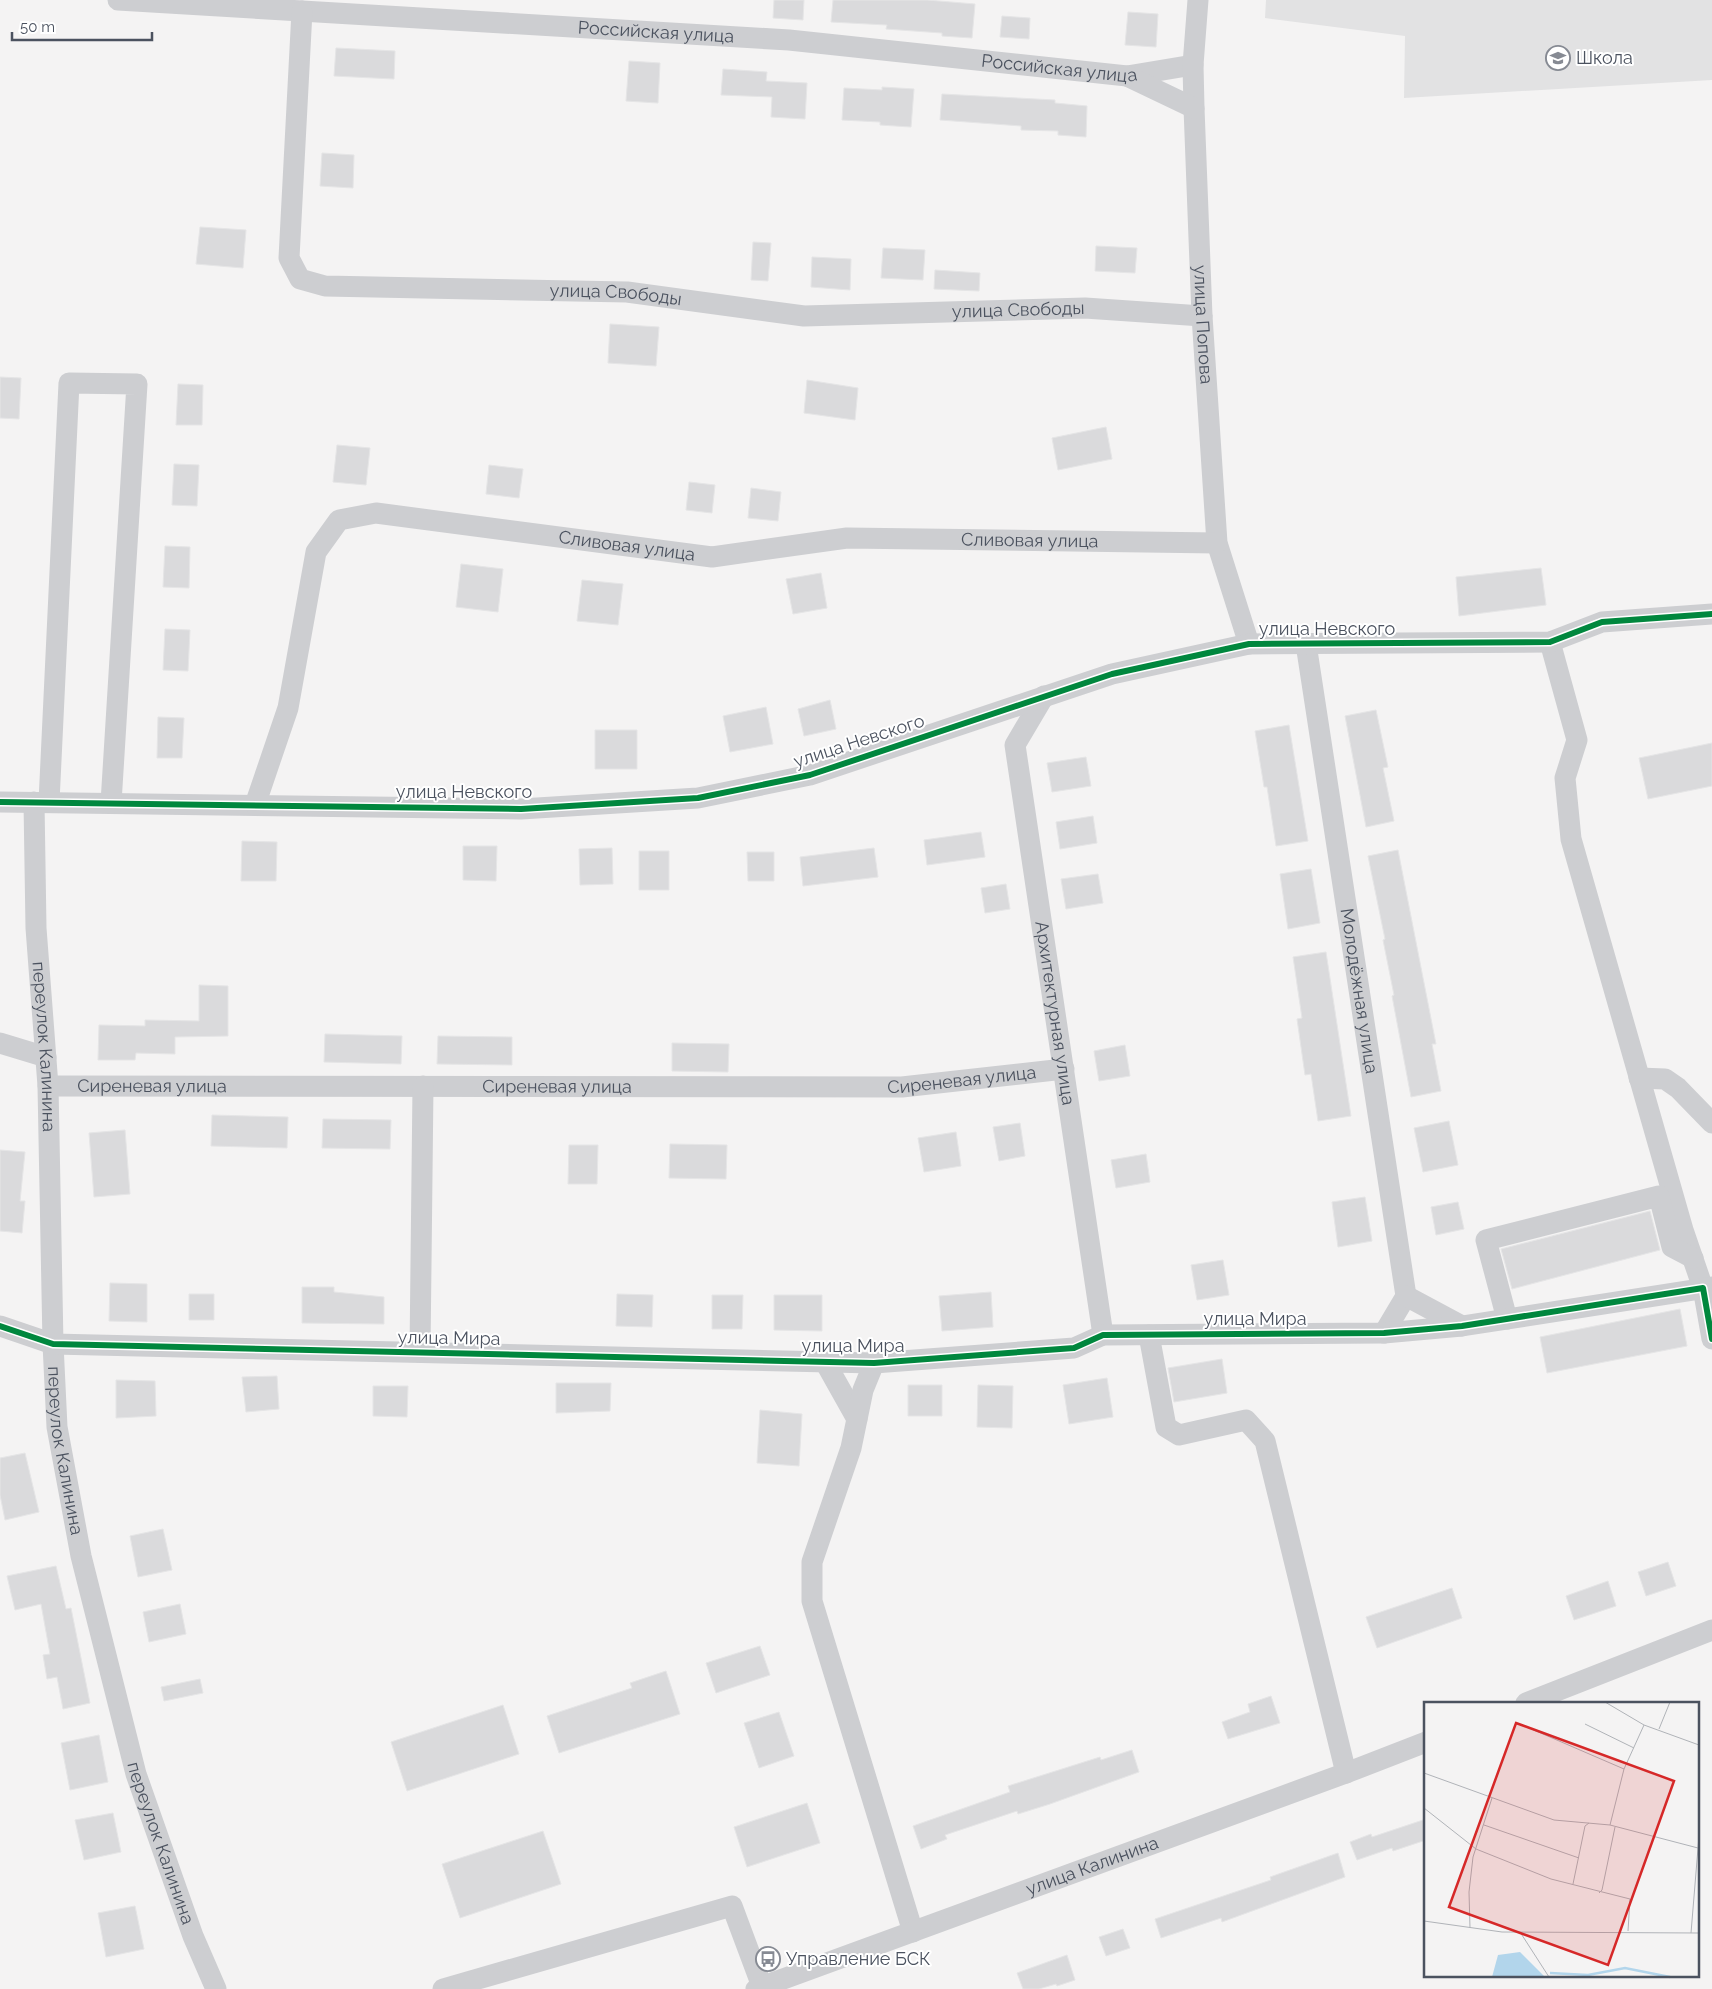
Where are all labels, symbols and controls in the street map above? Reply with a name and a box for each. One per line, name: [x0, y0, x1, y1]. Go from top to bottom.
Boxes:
scale bar: [12, 10, 152, 42]
street label: Российская улица: [577, 16, 735, 47]
text: 50 m: [20, 18, 55, 36]
school or university icon: Школа: [1545, 45, 1571, 71]
place label: Школа: [1576, 47, 1633, 68]
street label: Российская улица: [980, 50, 1139, 86]
street label: улица Попова: [1190, 264, 1217, 385]
street label: улица Свободы: [549, 279, 683, 309]
street label: улица Свободы: [952, 297, 1085, 322]
street label: Сливовая улица: [557, 526, 696, 565]
street label: Сливовая улица: [961, 529, 1099, 551]
street label: улица Невского: [1259, 618, 1395, 639]
street label: улица Невского: [791, 709, 927, 772]
street label: улица Невского: [396, 781, 532, 802]
street label: Молодёжная улица: [1337, 907, 1383, 1075]
street label: Архитектурная улица: [1031, 920, 1080, 1106]
street label: переулок Калинина: [29, 961, 60, 1132]
street label: Сиреневая улица: [887, 1061, 1037, 1097]
street label: Сиреневая улица: [77, 1075, 227, 1096]
street label: Сиреневая улица: [482, 1076, 632, 1097]
street label: улица Мира: [1204, 1308, 1306, 1329]
street label: улица Мира: [397, 1326, 501, 1349]
street label: улица Мира: [802, 1335, 904, 1356]
street label: переулок Калинина: [44, 1366, 88, 1537]
inset map: [1424, 1702, 1700, 1976]
street label: переулок Калинина: [123, 1760, 199, 1927]
street label: улица Калинина: [1023, 1832, 1161, 1899]
bus stop icon: Управление БСК: [755, 1946, 781, 1972]
place label: Управление БСК: [786, 1948, 931, 1969]

